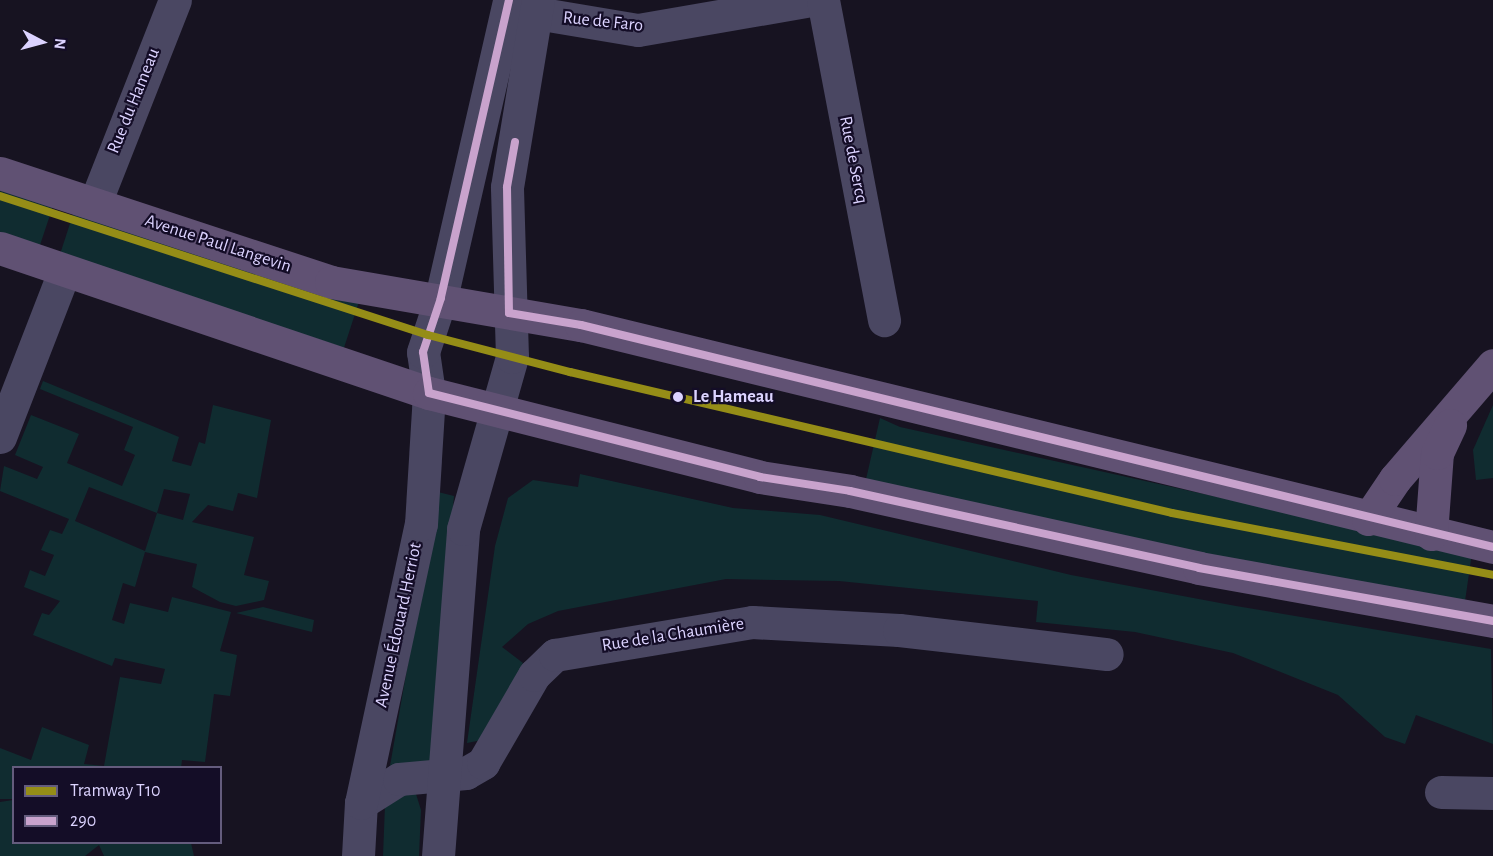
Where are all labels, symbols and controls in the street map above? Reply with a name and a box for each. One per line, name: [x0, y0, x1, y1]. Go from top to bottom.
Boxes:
street label: Rue de Faro: [562, 7, 644, 37]
north arrow: [12, 12, 72, 72]
text: N: [51, 38, 68, 50]
street label: Rue du Hameau: [103, 45, 165, 157]
street label: Rue de Sercq: [834, 114, 872, 206]
street label: Avenue Paul Langevin: [142, 210, 294, 278]
place label: Le Hameau: [693, 386, 774, 408]
marker: Le Hameau: [668, 387, 688, 407]
street label: Avenue Édouard Herriot: [371, 541, 427, 709]
street label: Rue de la Chaumière: [600, 613, 746, 657]
legend: [12, 766, 222, 844]
text: Tramway T10: [70, 782, 161, 800]
text: 290: [70, 812, 96, 830]

